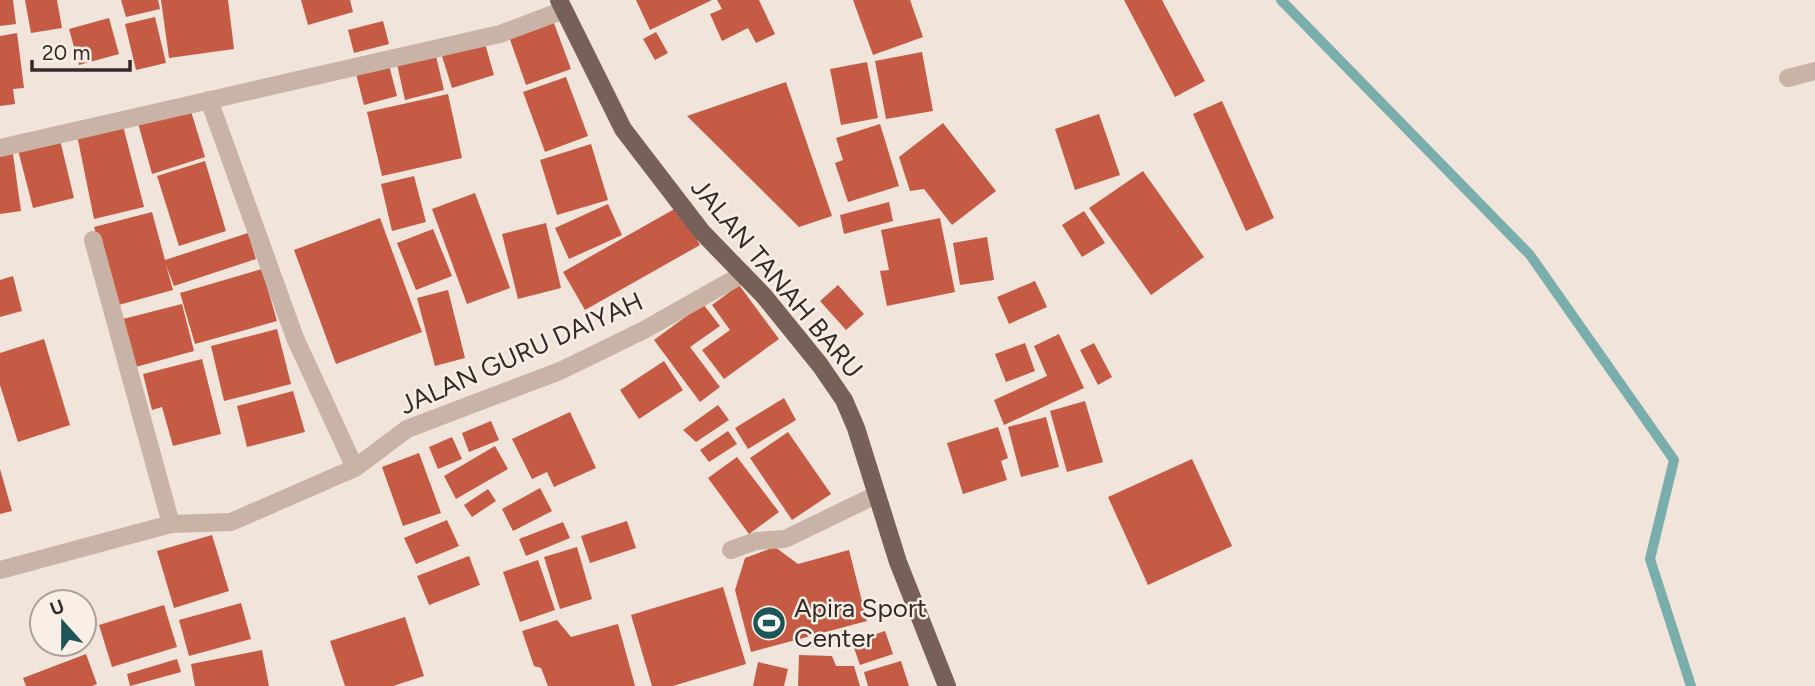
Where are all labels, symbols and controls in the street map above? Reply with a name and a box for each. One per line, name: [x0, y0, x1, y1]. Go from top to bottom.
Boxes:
scale bar: [32, 28, 130, 72]
text: 20 m: [42, 40, 90, 65]
street label: JALAN TANAH BARU: [684, 172, 870, 384]
street label: JALAN GURU DAIYAH: [394, 285, 648, 421]
north arrow: [28, 588, 98, 658]
place label: Apira Sport Center: [794, 592, 927, 654]
text: U: [47, 594, 67, 621]
sports icon: Apira Sport Center: [750, 604, 788, 642]

